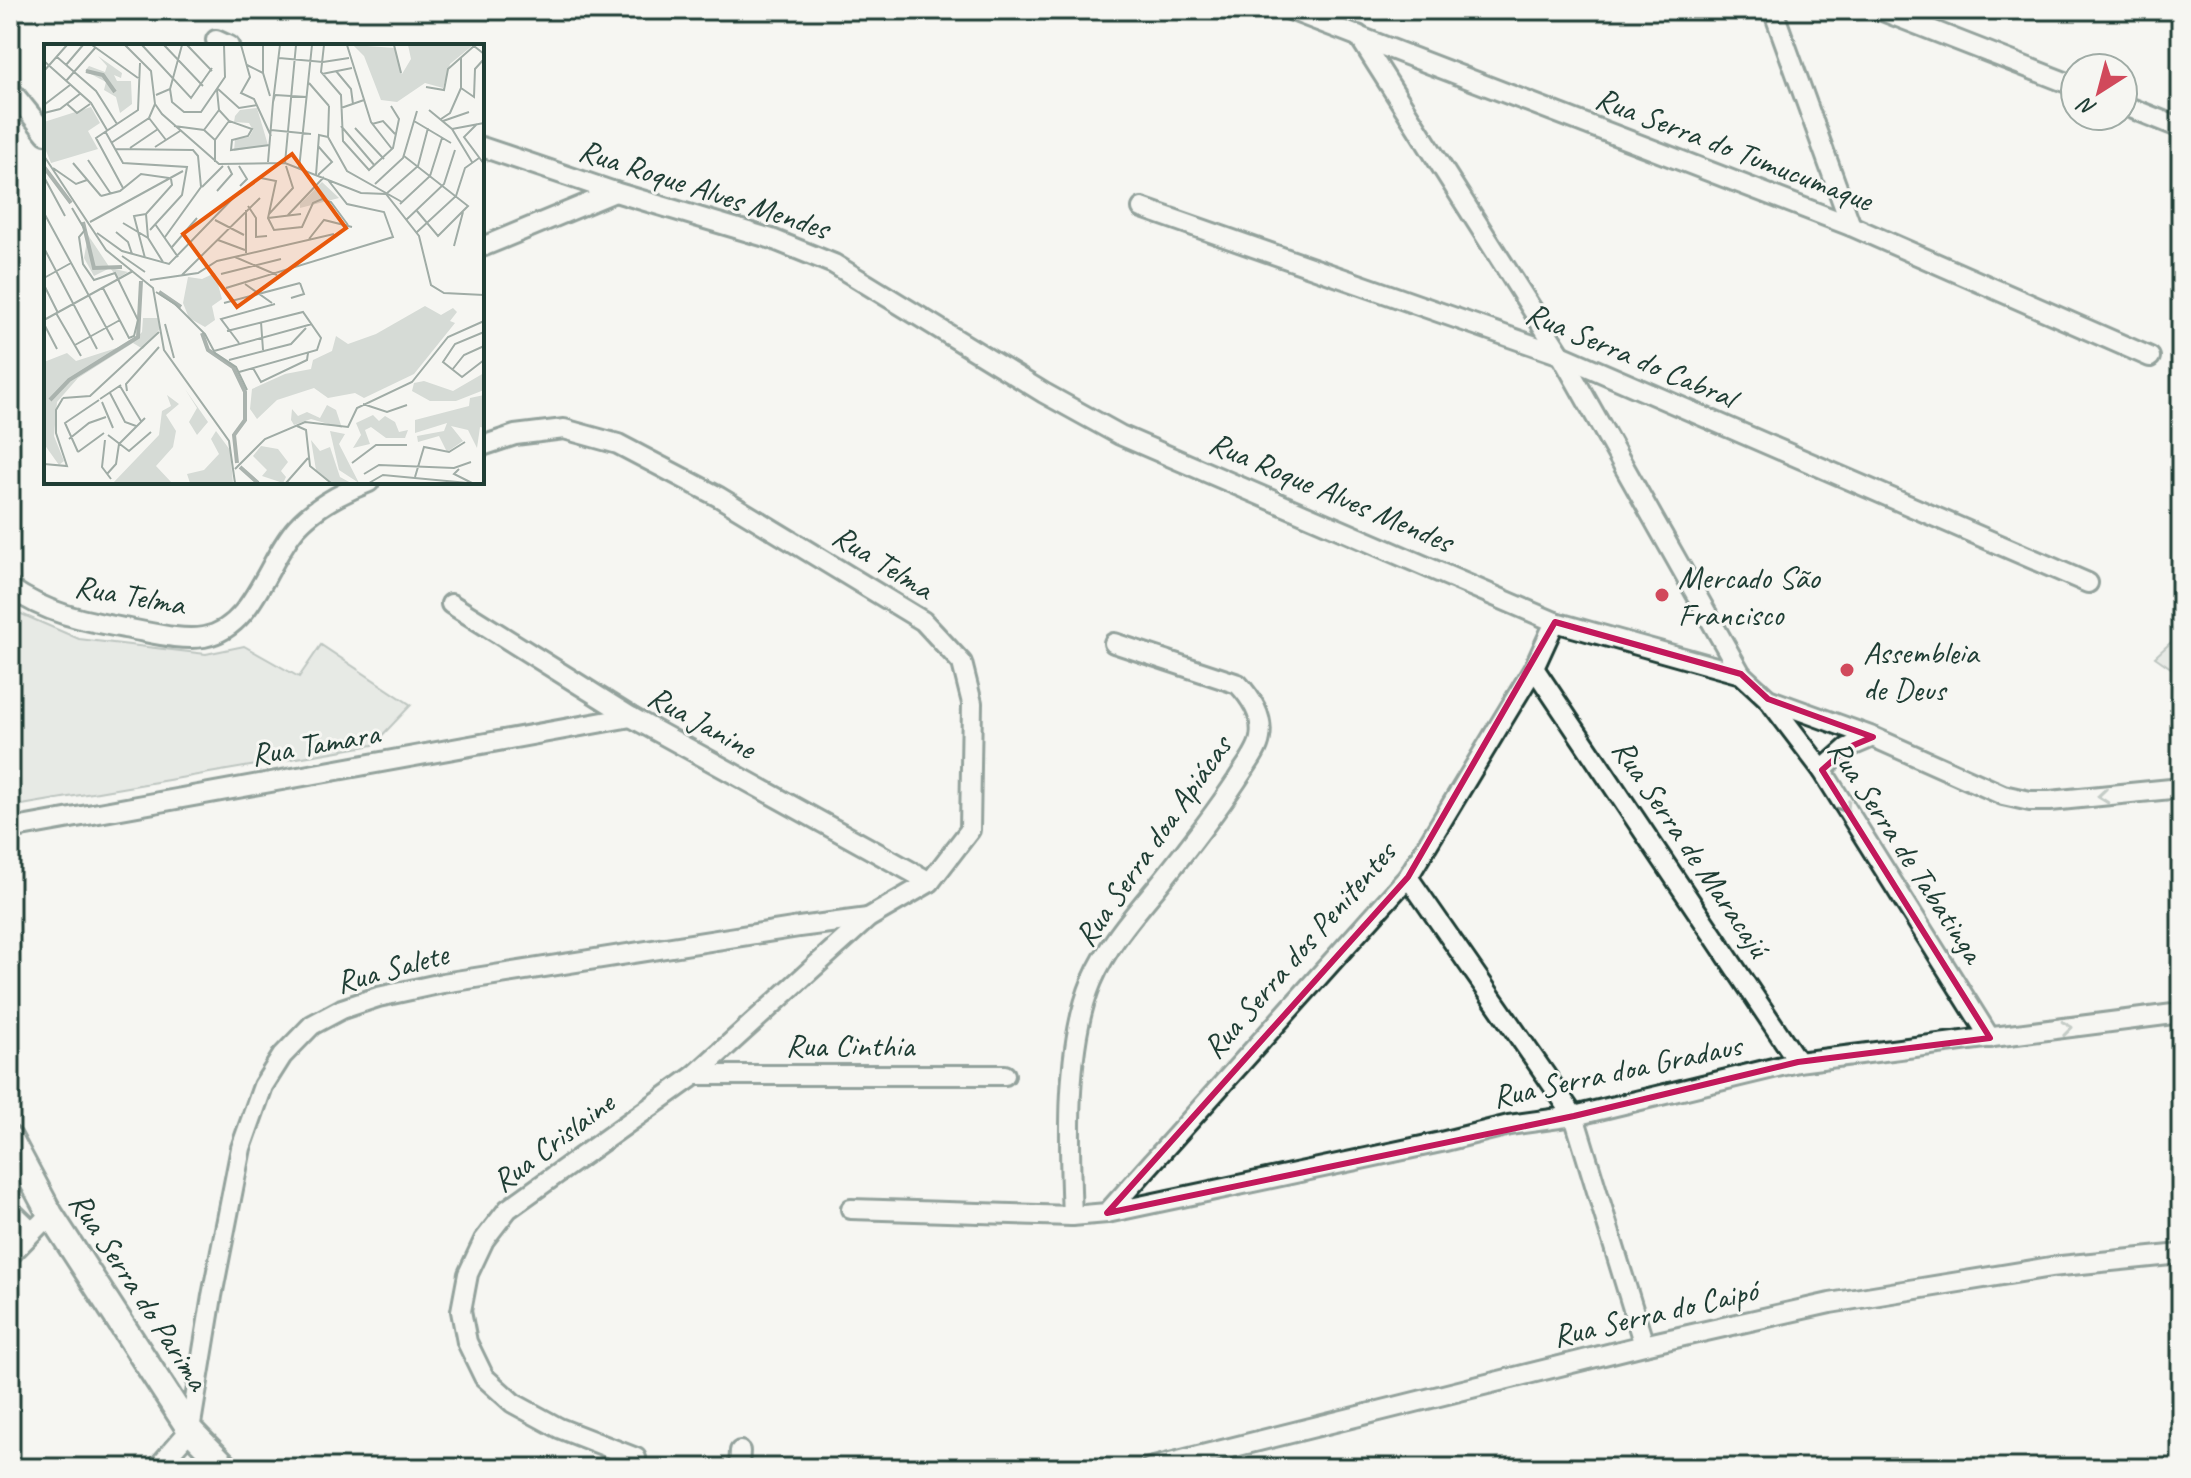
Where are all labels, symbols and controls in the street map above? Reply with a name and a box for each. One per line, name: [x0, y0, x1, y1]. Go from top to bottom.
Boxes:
inset map: [44, 44, 484, 484]
north arrow: [2059, 52, 2139, 132]
street label: Rua Serra do Tumucumaque: [1590, 77, 1880, 222]
text: N: [2071, 90, 2102, 123]
street label: Rua Roque Alves Mendes: [574, 129, 837, 250]
street label: Rua Serra do Cabral: [1520, 292, 1747, 420]
street label: Rua Roque Alves Mendes: [1203, 422, 1462, 563]
street label: Rua Telma: [825, 515, 943, 610]
place label: Mercado São Francisco: [1678, 557, 1821, 635]
street label: Rua Telma: [72, 565, 190, 625]
marker: Mercado São Francisco: [1653, 586, 1671, 604]
place label: Assembleia de Deus: [1863, 632, 1981, 710]
marker: Assembleia de Deus: [1838, 661, 1856, 679]
street label: Rua Janine: [641, 676, 765, 769]
street label: Rua Tamara: [248, 712, 384, 775]
street label: Rua Serra doa Apiácas: [1065, 726, 1242, 955]
street label: Rua Serra de Maracajú: [1603, 731, 1781, 967]
street label: Rua Serra de Tabatinga: [1819, 732, 1995, 973]
one-way arrow: [2096, 787, 2109, 804]
one-way arrow: [1836, 799, 1851, 814]
street label: Rua Serra dos Penitentes: [1193, 831, 1407, 1067]
street label: Rua Salete: [332, 933, 455, 1003]
one-way arrow: [2060, 1020, 2074, 1037]
street label: Rua Serra doa Gradaus: [1489, 1024, 1748, 1117]
street label: Rua Cinthia: [786, 1025, 916, 1066]
street label: Rua Crislaine: [484, 1081, 624, 1201]
street label: Rua Serra do Parima: [60, 1184, 219, 1399]
street label: Rua Serra do Caipó: [1549, 1269, 1766, 1356]

